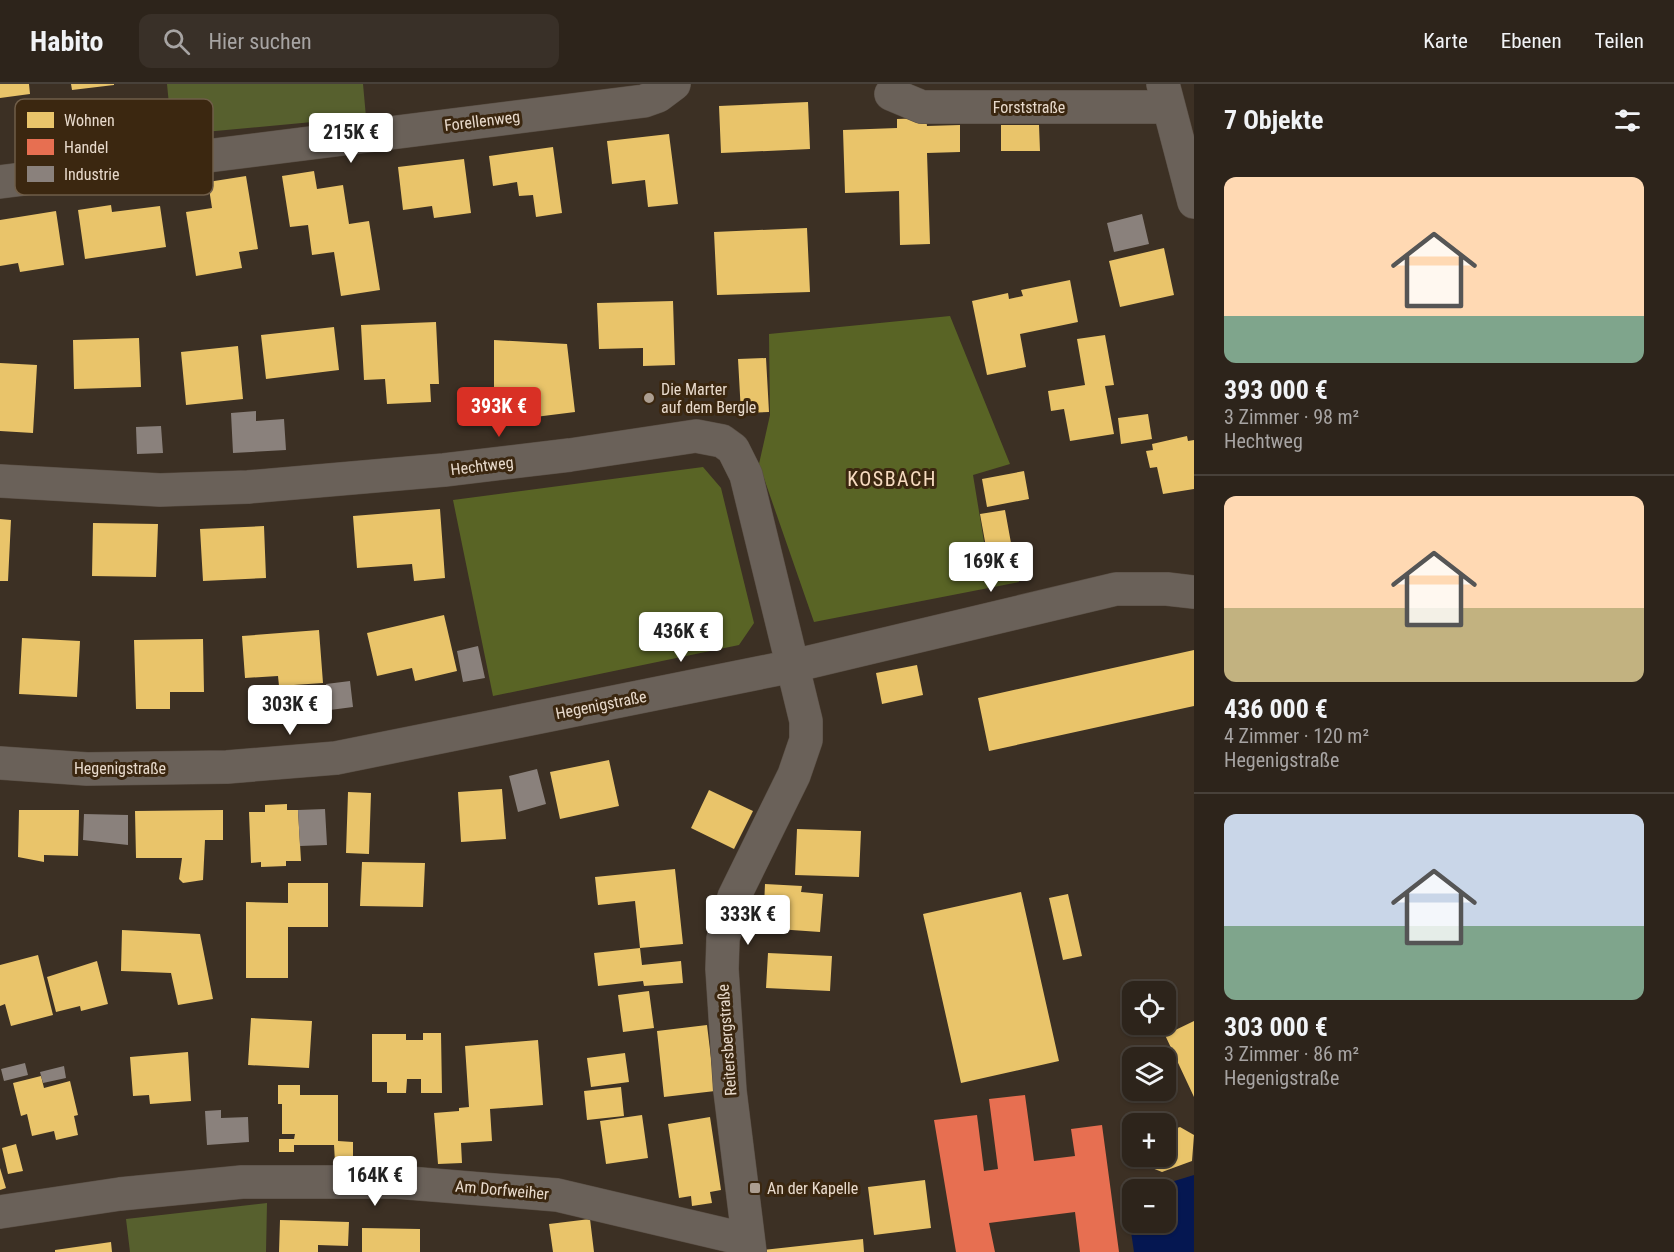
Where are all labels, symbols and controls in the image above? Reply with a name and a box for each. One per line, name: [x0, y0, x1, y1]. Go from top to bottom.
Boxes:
search box: [139, 14, 559, 68]
text: Habito: [30, 25, 103, 58]
icon: search: [160, 25, 193, 58]
text: Hier suchen: [208, 29, 312, 54]
text: Karte: [1423, 29, 1468, 53]
text: Ebenen: [1501, 29, 1562, 53]
text: Teilen: [1595, 29, 1644, 53]
street label: Forststraße: [993, 98, 1065, 117]
legend: [15, 99, 213, 195]
icon: filters: [1611, 104, 1644, 137]
text: 7 Objekte: [1224, 105, 1323, 135]
street label: Forellenweg: [443, 107, 521, 135]
text: Wohnen: [64, 111, 115, 130]
pin: 215K €: [302, 113, 400, 164]
text: 215K €: [323, 120, 379, 144]
text: Handel: [64, 138, 108, 157]
text: Industrie: [64, 165, 120, 184]
icon: home: [1380, 216, 1488, 324]
text: 393 000 €: [1224, 375, 1328, 405]
place label: Die Marter auf dem Bergle: [661, 380, 756, 417]
pin: 393K €: [450, 387, 548, 438]
marker: Die Marter auf dem Bergle: [642, 391, 656, 405]
text: 393K €: [471, 394, 527, 418]
text: 3 Zimmer · 98 m²: [1224, 405, 1359, 429]
text: Hechtweg: [1224, 429, 1303, 453]
street label: Hechtweg: [450, 453, 514, 479]
district label: KOSBACH: [847, 467, 937, 491]
icon: home: [1380, 535, 1488, 643]
pin: 169K €: [942, 542, 1040, 593]
text: 169K €: [963, 549, 1019, 573]
pin: 436K €: [632, 612, 730, 663]
text: 436K €: [653, 619, 709, 643]
pin: 303K €: [241, 685, 339, 736]
street label: Hegenigstraße: [554, 687, 648, 723]
text: 303K €: [262, 692, 318, 716]
text: 436 000 €: [1224, 694, 1328, 724]
text: 4 Zimmer · 120 m²: [1224, 724, 1369, 748]
text: Hegenigstraße: [1224, 748, 1339, 772]
street label: Hegenigstraße: [74, 759, 166, 778]
icon: home: [1380, 853, 1488, 961]
pin: 333K €: [699, 895, 797, 946]
text: 333K €: [720, 902, 776, 926]
map controls: [1122, 981, 1176, 1233]
button: locate: [1122, 981, 1176, 1035]
street label: Reitersbergstraße: [714, 983, 740, 1097]
text: 303 000 €: [1224, 1012, 1328, 1042]
text: 3 Zimmer · 86 m²: [1224, 1042, 1359, 1066]
button: layers: [1122, 1047, 1176, 1101]
text: Hegenigstraße: [1224, 1066, 1339, 1090]
button: +: [1122, 1113, 1176, 1167]
pin: 164K €: [326, 1156, 424, 1207]
text: 164K €: [347, 1163, 403, 1187]
street label: Am Dorfweiher: [454, 1176, 550, 1204]
place label: An der Kapelle: [767, 1179, 858, 1198]
button: −: [1122, 1179, 1176, 1233]
marker: An der Kapelle: [748, 1181, 762, 1195]

